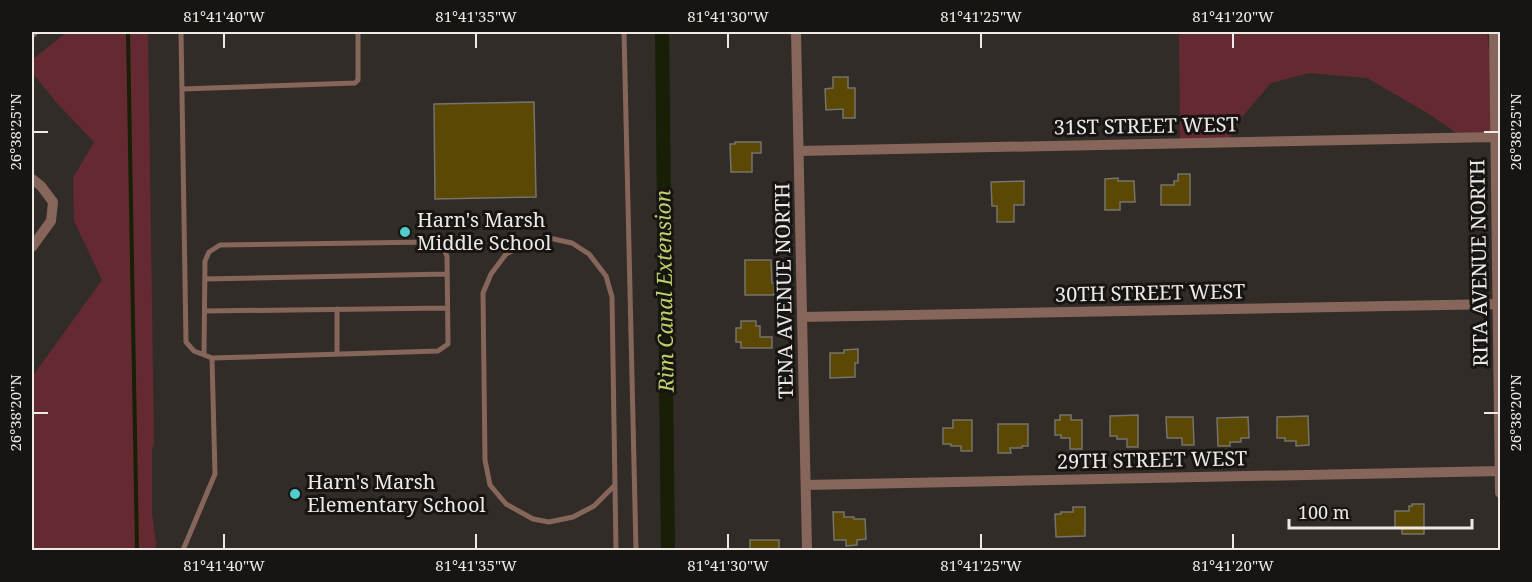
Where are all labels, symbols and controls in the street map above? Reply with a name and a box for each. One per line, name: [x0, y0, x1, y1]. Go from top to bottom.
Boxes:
text: 81°41'40"W: [183, 6, 265, 26]
text: 81°41'35"W: [435, 6, 517, 26]
text: 81°41'30"W: [687, 6, 769, 26]
text: 81°41'25"W: [940, 6, 1022, 26]
text: 81°41'20"W: [1192, 6, 1274, 26]
text: 26°38'25"N: [5, 93, 25, 171]
text: 26°38'25"N: [1505, 93, 1525, 171]
street label: 31ST STREET WEST: [1053, 110, 1239, 141]
street label: RITA AVENUE NORTH: [1463, 159, 1494, 367]
street label: TENA AVENUE NORTH: [768, 183, 799, 399]
water label: Rim Canal Extension: [648, 189, 680, 393]
place label: Harn's Marsh Middle School: [417, 206, 552, 256]
marker: Harn's Marsh Middle School: [398, 225, 412, 239]
street label: 30TH STREET WEST: [1055, 277, 1245, 308]
text: 26°38'20"N: [5, 374, 25, 452]
text: 26°38'20"N: [1505, 374, 1525, 452]
street label: 29TH STREET WEST: [1057, 444, 1247, 475]
place label: Harn's Marsh Elementary School: [307, 468, 486, 518]
marker: Harn's Marsh Elementary School: [288, 487, 302, 501]
scale bar: [1289, 492, 1472, 530]
text: 100 m: [1298, 500, 1350, 524]
text: 81°41'40"W: [183, 555, 265, 575]
text: 81°41'35"W: [435, 555, 517, 575]
text: 81°41'30"W: [687, 555, 769, 575]
text: 81°41'25"W: [940, 555, 1022, 575]
text: 81°41'20"W: [1192, 555, 1274, 575]

